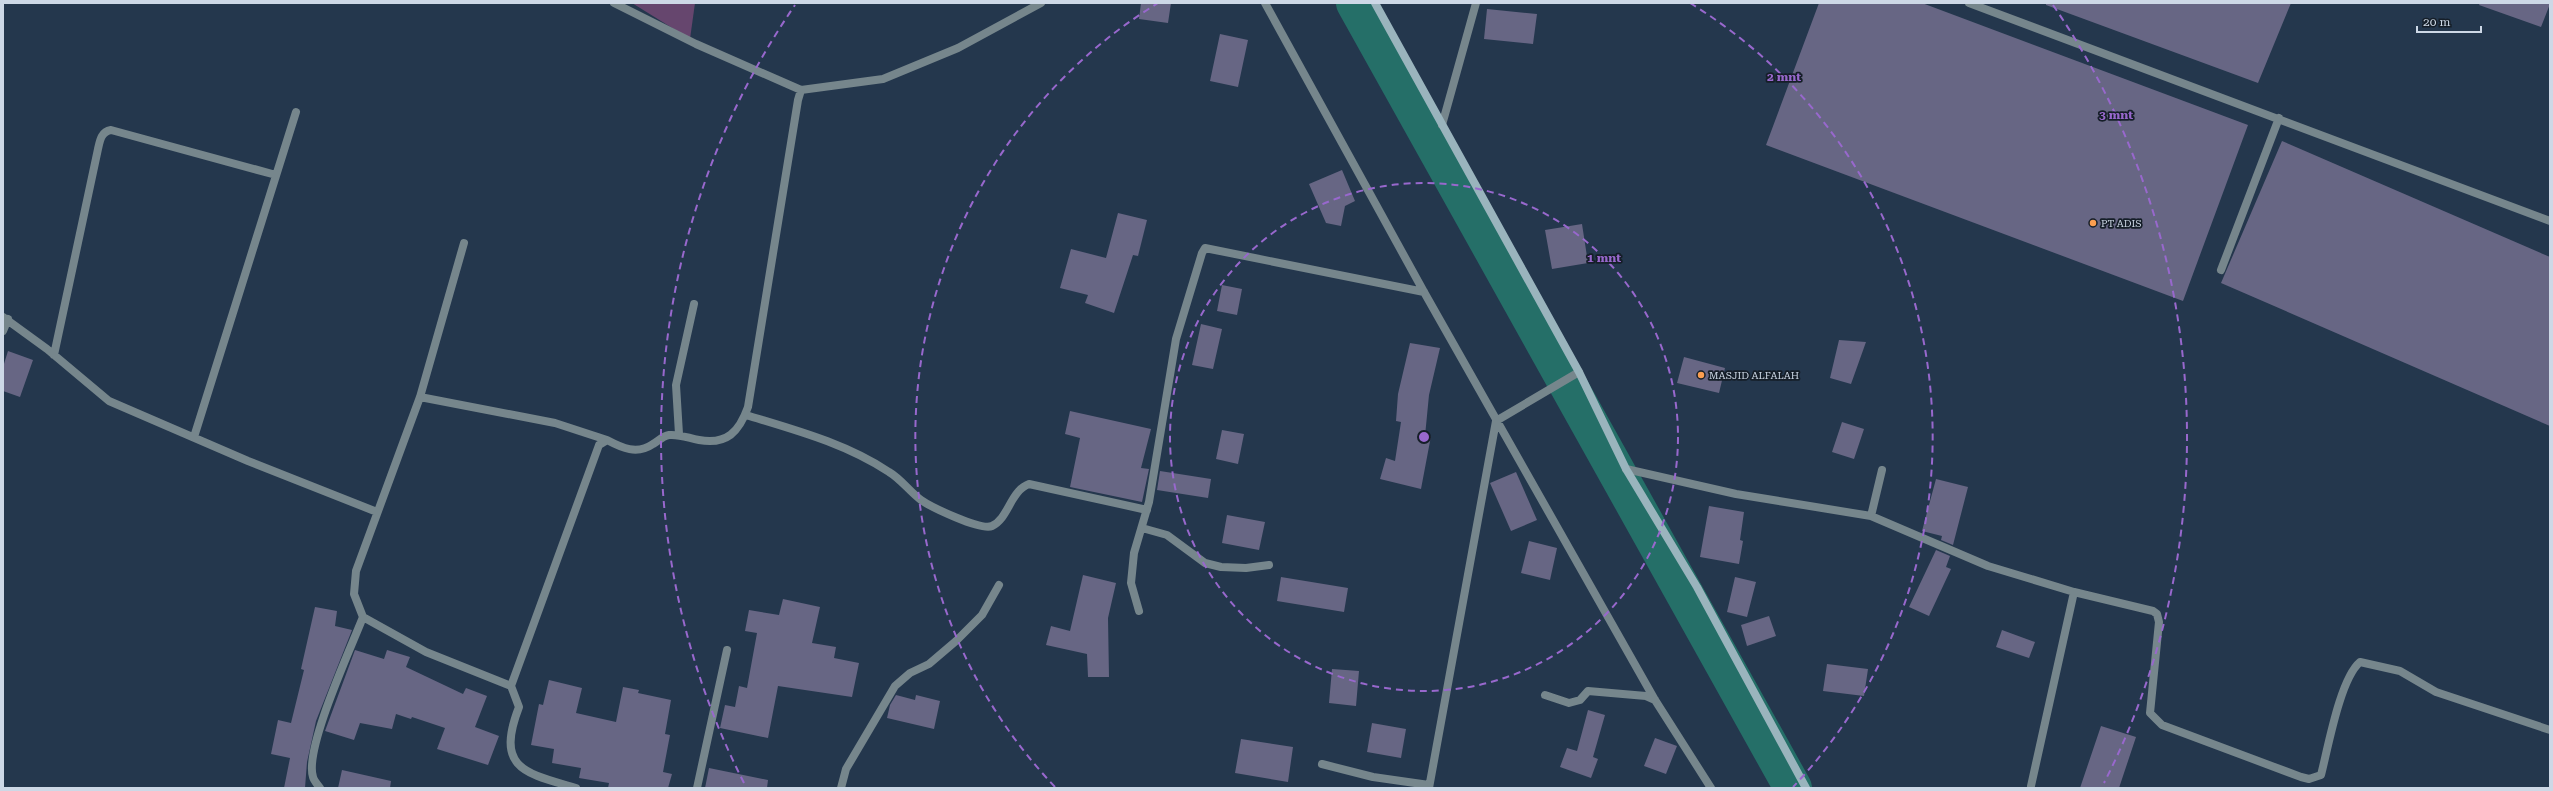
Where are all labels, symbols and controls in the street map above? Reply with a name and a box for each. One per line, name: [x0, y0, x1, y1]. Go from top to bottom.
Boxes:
scale bar: [2417, 8, 2481, 34]
text: 20 m: [2423, 15, 2450, 29]
text: 2 mnt: [1767, 70, 1801, 84]
text: 3 mnt: [2099, 108, 2133, 122]
marker: PT ADIS: [2088, 218, 2098, 228]
place label: PT ADIS: [2101, 218, 2141, 229]
text: 1 mnt: [1587, 251, 1621, 265]
marker: MASJID ALFALAH: [1696, 370, 1706, 380]
place label: MASJID ALFALAH: [1709, 370, 1799, 381]
centre of rings: [1417, 430, 1431, 444]

